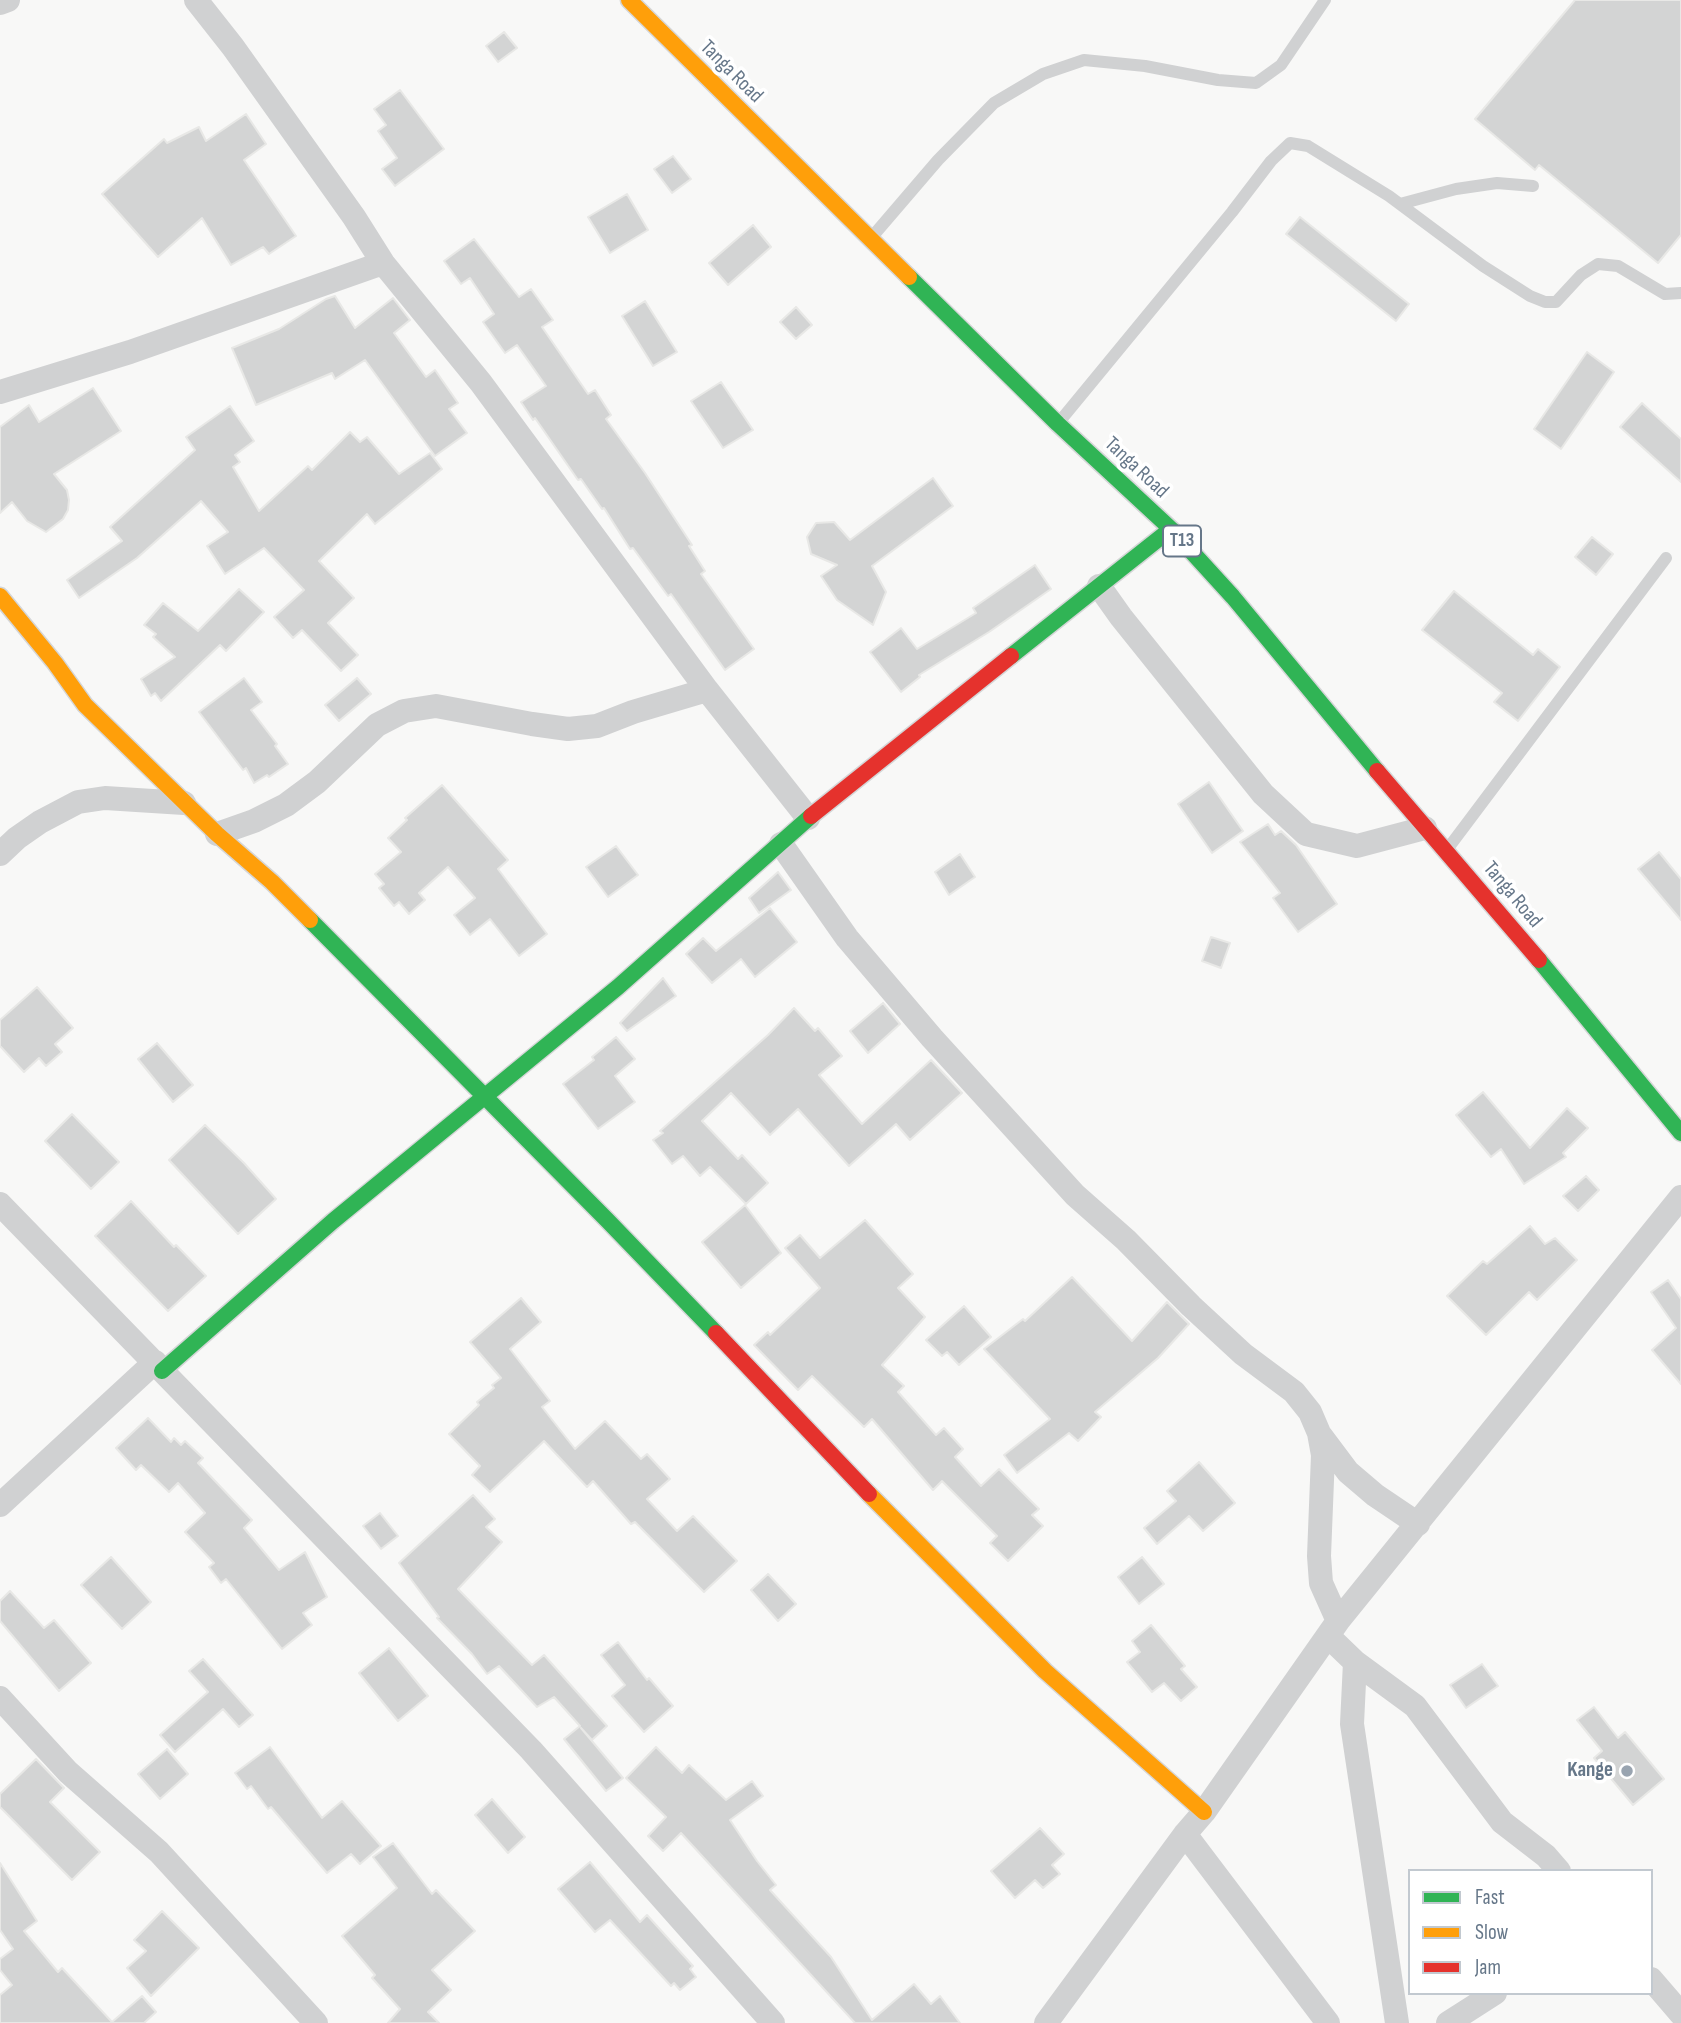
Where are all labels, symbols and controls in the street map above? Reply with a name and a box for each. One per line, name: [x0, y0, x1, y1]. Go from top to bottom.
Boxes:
street label: Tanga Road: [694, 35, 768, 109]
street label: Tanga Road: [1099, 432, 1173, 504]
road number: T13: [1163, 526, 1201, 556]
street label: Tanga Road: [1477, 857, 1547, 933]
place label: Kange: [1567, 1758, 1613, 1784]
marker: Kange: [1619, 1763, 1635, 1779]
legend: [1408, 1869, 1653, 1995]
text: Fast: [1475, 1885, 1505, 1910]
text: Slow: [1475, 1920, 1508, 1945]
text: Jam: [1475, 1955, 1501, 1980]

